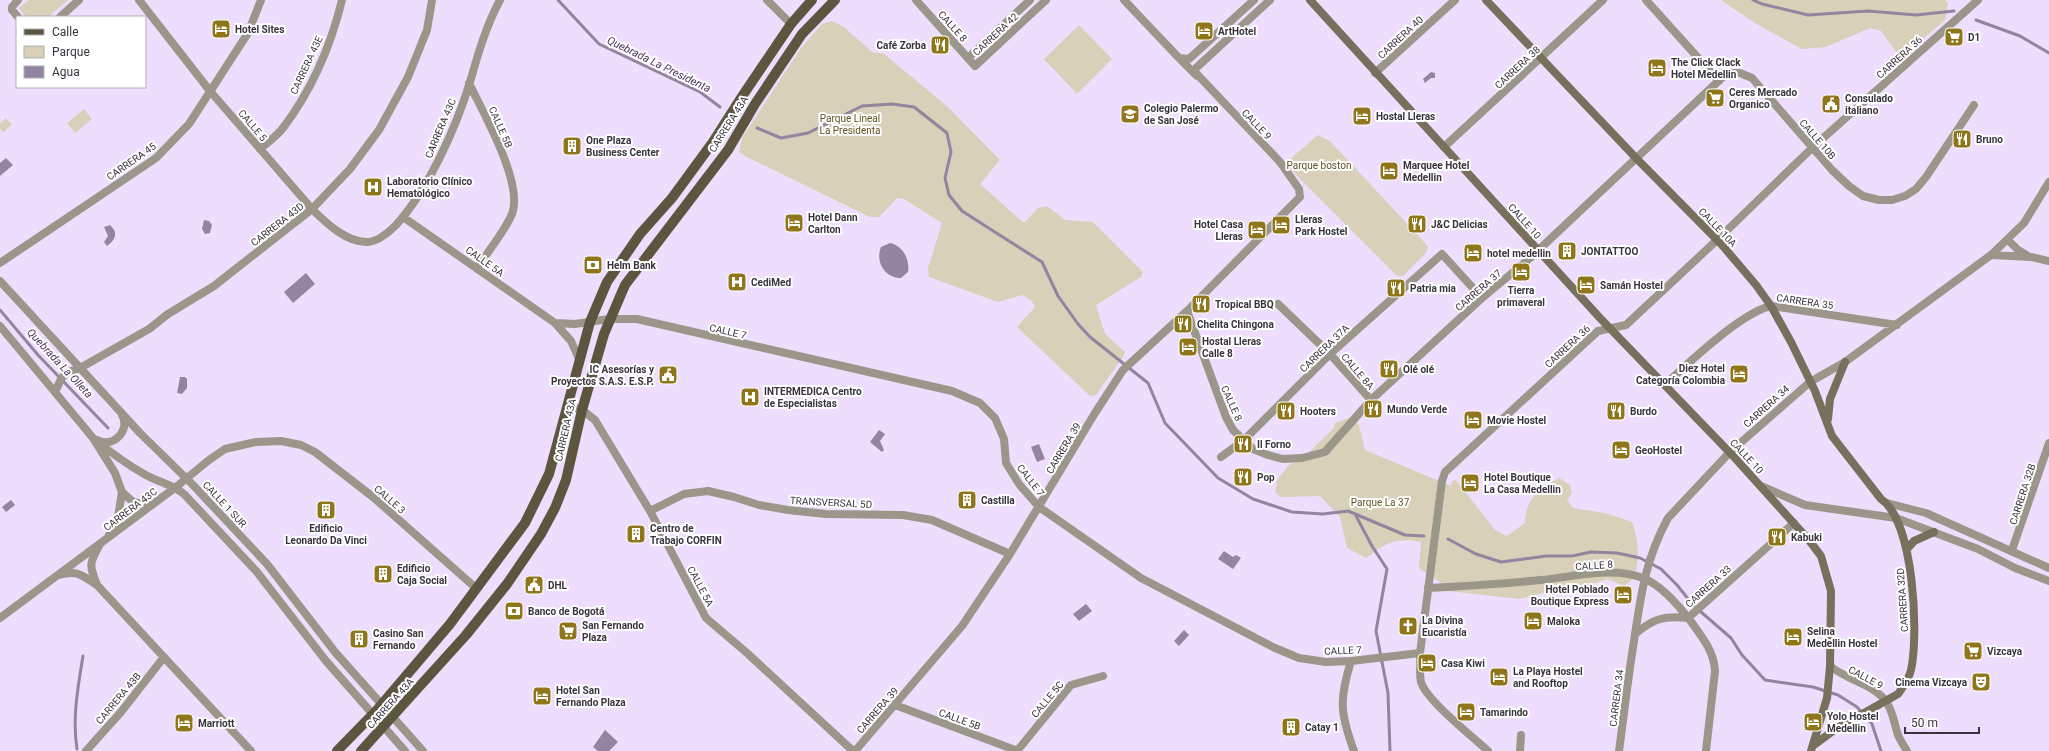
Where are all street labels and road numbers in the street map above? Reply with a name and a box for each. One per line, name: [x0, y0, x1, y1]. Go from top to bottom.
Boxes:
street label: CALLE 8: [936, 9, 970, 44]
street label: CARRERA 42: [971, 10, 1020, 58]
street label: CARRERA 40: [1376, 13, 1425, 61]
street label: CARRERA 43E: [288, 34, 325, 96]
street label: CARRERA 36: [1874, 34, 1925, 81]
street label: CARRERA 38: [1493, 43, 1542, 91]
street label: CARRERA 43A: [707, 94, 750, 154]
street label: CARRERA 43C: [423, 96, 458, 160]
street label: CALLE 5B: [487, 105, 514, 149]
street label: CALLE 5: [236, 107, 269, 144]
street label: CALLE 9: [1240, 107, 1274, 142]
street label: CALLE 10B: [1797, 117, 1838, 162]
street label: CARRERA 45: [105, 140, 158, 182]
street label: CARRERA 43D: [249, 200, 306, 248]
street label: CALLE 10: [1506, 202, 1543, 241]
street label: CALLE 10A: [1696, 206, 1739, 249]
street label: CALLE 5A: [463, 244, 506, 279]
street label: CARRERA 37: [1453, 267, 1504, 313]
street label: CARRERA 35: [1776, 292, 1835, 311]
street label: CALLE 7: [708, 322, 748, 341]
street label: CARRERA 37A: [1298, 322, 1352, 375]
street label: CARRERA 36: [1543, 322, 1592, 370]
street label: CALLE 8A: [1339, 351, 1377, 392]
street label: CARRERA 34: [1741, 383, 1792, 430]
street label: CALLE 8: [1219, 384, 1244, 423]
street label: CARRERA 43A: [553, 397, 578, 463]
street label: CARRERA 39: [1044, 421, 1083, 476]
street label: CALLE 10: [1728, 437, 1766, 476]
street label: CALLE 7: [1015, 462, 1047, 499]
street label: CARRERA 32B: [2007, 462, 2038, 526]
street label: CALLE 1 SUR: [201, 479, 249, 530]
street label: CALLE 3: [372, 483, 407, 516]
street label: CARRERA 43C: [101, 485, 160, 533]
street label: TRANSVERSAL 5D: [790, 495, 872, 510]
street label: CALLE 8: [1575, 559, 1614, 572]
street label: CARRERA 33: [1683, 563, 1733, 610]
street label: CALLE 5A: [685, 564, 716, 609]
street label: CARRERA 32D: [1895, 568, 1910, 632]
street label: CALLE 7: [1324, 644, 1362, 657]
street label: CALLE 9: [1847, 664, 1885, 691]
street label: CARRERA 34: [1608, 669, 1626, 727]
street label: CARRERA 43B: [94, 670, 143, 726]
street label: CARRERA 43A: [365, 676, 416, 731]
street label: CALLE 5C: [1029, 679, 1066, 720]
street label: CARRERA 39: [854, 685, 900, 736]
street label: CALLE 5B: [937, 707, 982, 732]

